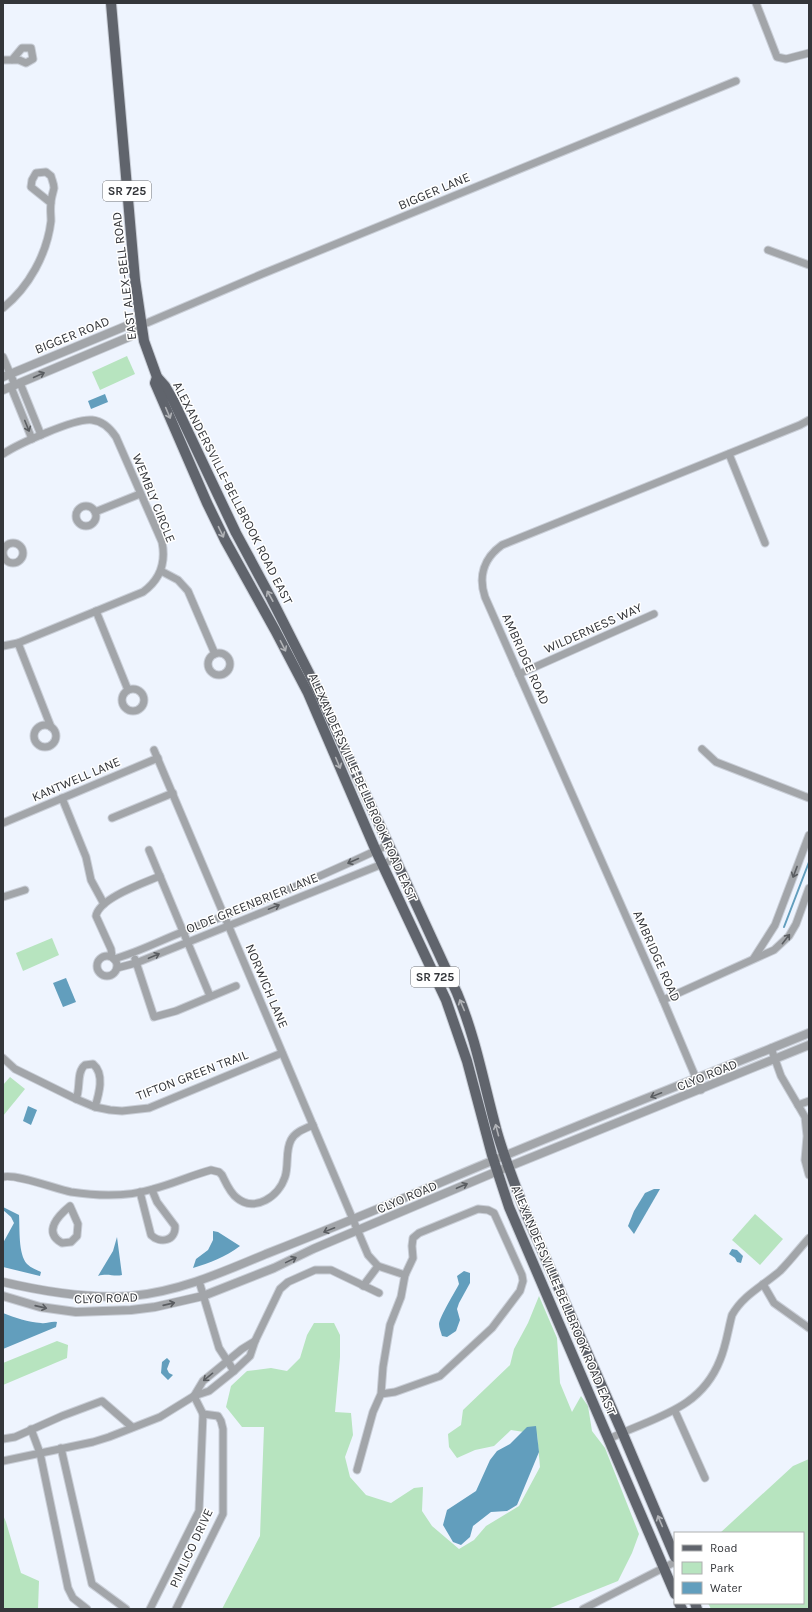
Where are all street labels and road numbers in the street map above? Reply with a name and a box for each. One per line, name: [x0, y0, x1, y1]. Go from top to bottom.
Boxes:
street label: BIGGER LANE: [396, 169, 472, 213]
road number: SR 725: [103, 181, 151, 201]
street label: EAST ALEX-BELL ROAD: [109, 211, 139, 341]
street label: BIGGER ROAD: [32, 313, 112, 357]
street label: ALEXANDERSVILLE-BELLBROOK ROAD EAST: [170, 379, 296, 607]
street label: WEMBLY CIRCLE: [129, 451, 179, 545]
street label: WILDERNESS WAY: [542, 600, 644, 656]
street label: AMBRIDGE ROAD: [499, 611, 553, 707]
street label: ALEXANDERSVILLE-BELLBROOK ROAD EAST: [306, 671, 421, 904]
street label: KANTWELL LANE: [29, 754, 123, 804]
street label: OLDE GREENBRIER LANE: [184, 870, 320, 936]
street label: AMBRIDGE ROAD: [630, 908, 684, 1004]
street label: NORWICH LANE: [243, 942, 291, 1030]
road number: SR 725: [411, 967, 459, 987]
street label: TIFTON GREEN TRAIL: [134, 1047, 250, 1103]
street label: CLYO ROAD: [675, 1056, 739, 1094]
street label: CLYO ROAD: [375, 1178, 439, 1216]
street label: ALEXANDERSVILLE-BELLBROOK ROAD EAST: [509, 1183, 620, 1418]
street label: CLYO ROAD: [74, 1289, 138, 1307]
street label: PIMLICO DRIVE: [166, 1506, 216, 1590]

